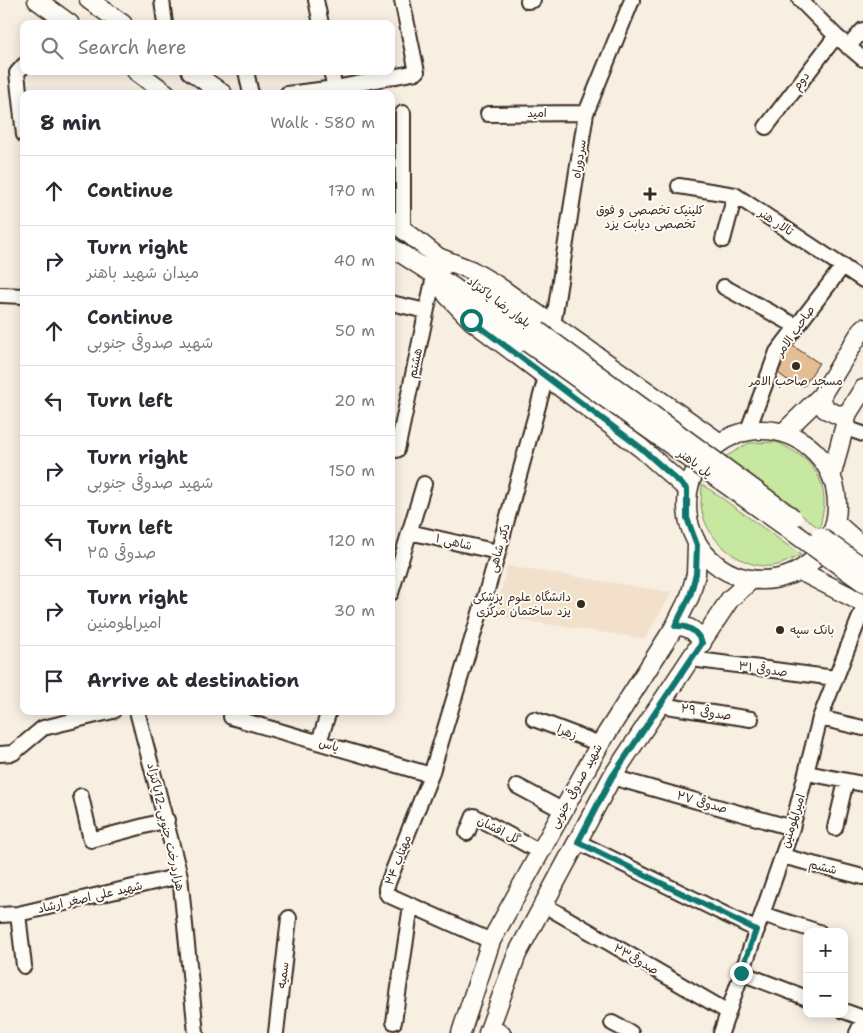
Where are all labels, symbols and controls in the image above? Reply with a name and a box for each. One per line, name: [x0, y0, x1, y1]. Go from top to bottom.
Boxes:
search box: [20, 20, 395, 75]
icon: search: [38, 34, 66, 62]
text: Search here: [78, 35, 187, 60]
street label: دوم: [789, 68, 814, 94]
street label: امید: [527, 105, 547, 121]
text: 8 min: [40, 109, 101, 137]
text: Walk · 580 m: [270, 112, 375, 133]
street label: سردوراه: [568, 138, 590, 180]
icon: ahead: [40, 177, 68, 205]
text: Continue: [87, 178, 173, 203]
text: 170 m: [328, 180, 375, 201]
marker: کلینیک تخصصی و فوق تخصصی دیابت یزد: [643, 187, 657, 201]
place label: کلینیک تخصصی و فوق تخصصی دیابت یزد: [596, 202, 704, 232]
street label: تالار هنر: [755, 204, 797, 239]
text: Turn right: [87, 235, 188, 260]
icon: right: [40, 247, 68, 275]
text: 40 m: [333, 250, 375, 271]
text: میدان شهید باهنر: [87, 262, 199, 283]
street label: بلوار رضا پاکنژاد: [464, 273, 534, 331]
street label: صاحب الامر: [771, 303, 818, 360]
text: Continue: [87, 305, 173, 330]
route start: [460, 309, 483, 332]
icon: ahead: [40, 317, 68, 345]
text: 50 m: [335, 320, 375, 341]
text: شهید صدوقی جنوبی: [87, 332, 213, 353]
street label: هشتم: [404, 346, 427, 380]
marker: مسجد صاحب الامر: [790, 360, 802, 372]
place label: مسجد صاحب الامر: [748, 373, 843, 389]
icon: left: [40, 387, 68, 415]
text: Turn left: [87, 388, 173, 413]
text: 20 m: [334, 390, 375, 411]
text: Turn right: [87, 445, 188, 470]
street label: پل باهنر: [674, 445, 715, 481]
icon: right: [40, 457, 68, 485]
text: 150 m: [328, 460, 375, 481]
text: شهید صدوقی جنوبی: [87, 472, 213, 493]
text: Turn left: [87, 515, 173, 540]
street label: دکتر شاهی: [484, 522, 514, 574]
icon: left: [40, 527, 68, 555]
text: 120 m: [328, 530, 375, 551]
street label: شاهی ۱: [434, 530, 474, 554]
text: صدوقی ۲۵: [87, 542, 156, 563]
text: Turn right: [87, 585, 188, 610]
place label: دانشگاه علوم پزشکی یزد ساختمان مرکزی: [473, 589, 571, 619]
icon: right: [40, 597, 68, 625]
marker: دانشگاه علوم پزشکی یزد ساختمان مرکزی: [575, 598, 587, 610]
text: 30 m: [334, 600, 375, 621]
text: امیرالمومنین: [87, 612, 162, 633]
place label: بانک سپه: [790, 622, 834, 638]
marker: بانک سپه: [774, 624, 786, 636]
street label: صدوقی ۳۱: [737, 658, 789, 680]
icon: arrive: [40, 667, 68, 695]
text: Arrive at destination: [87, 668, 299, 693]
street label: صدوقی ۲۹: [680, 700, 732, 724]
street label: زهرا: [555, 721, 579, 743]
street label: یاس: [317, 735, 341, 755]
street label: شهید صدوقی جنوبی: [546, 741, 606, 831]
street label: هزاردرخت جنوبی-12پاکنژاد: [143, 761, 189, 893]
street label: صدوقی ۲۷: [675, 787, 729, 817]
street label: امیرالمومنین: [777, 792, 809, 850]
street label: گل افشان: [475, 812, 523, 848]
street label: مهتاب ۲۴: [381, 833, 415, 887]
street label: ششم: [807, 856, 839, 879]
street label: شهید علی اصغر ارشاد: [36, 877, 144, 917]
map controls: [803, 928, 848, 1018]
button: +: [803, 928, 848, 973]
street label: صدوقی۲۳: [611, 940, 661, 978]
street label: سمیه: [273, 961, 293, 989]
route end: [730, 962, 753, 985]
button: −: [803, 973, 848, 1018]

